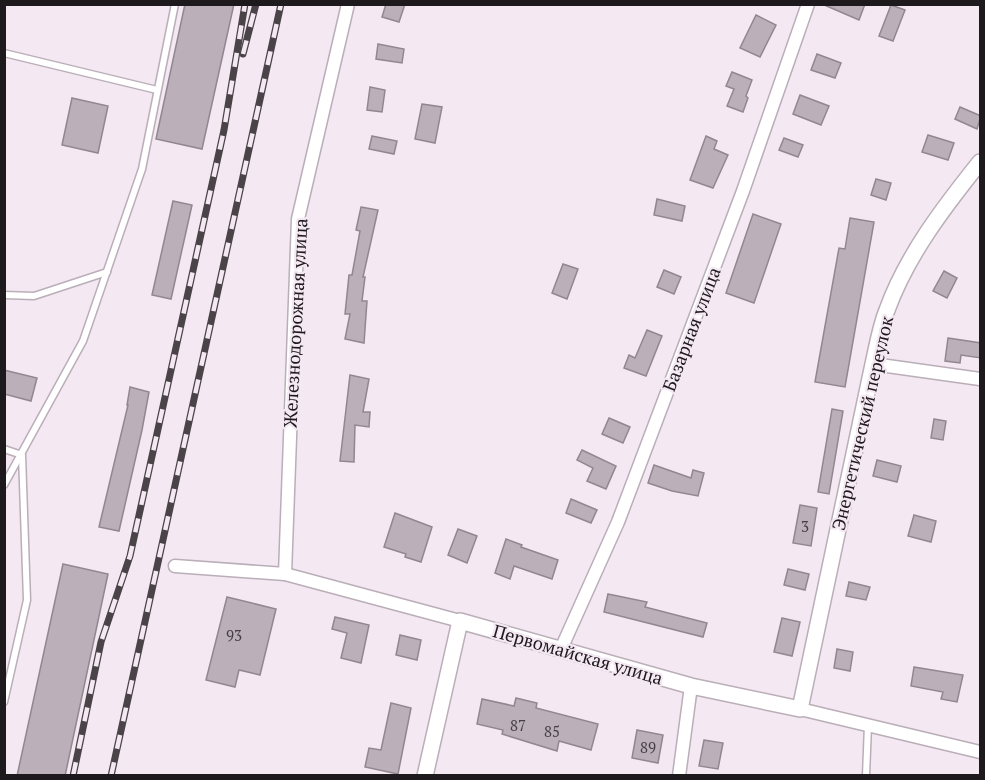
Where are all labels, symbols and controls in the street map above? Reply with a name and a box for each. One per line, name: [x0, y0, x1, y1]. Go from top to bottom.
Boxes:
street label: Железнодорожная улица: [278, 218, 312, 428]
street label: Базарная улица: [656, 263, 726, 395]
street label: Энергетический переулок: [826, 313, 898, 532]
house number: 3: [801, 516, 809, 536]
street label: Первомайская улица: [490, 618, 666, 690]
house number: 93: [226, 625, 242, 645]
house number: 87: [510, 715, 526, 735]
house number: 85: [544, 721, 560, 741]
house number: 89: [640, 737, 656, 757]

